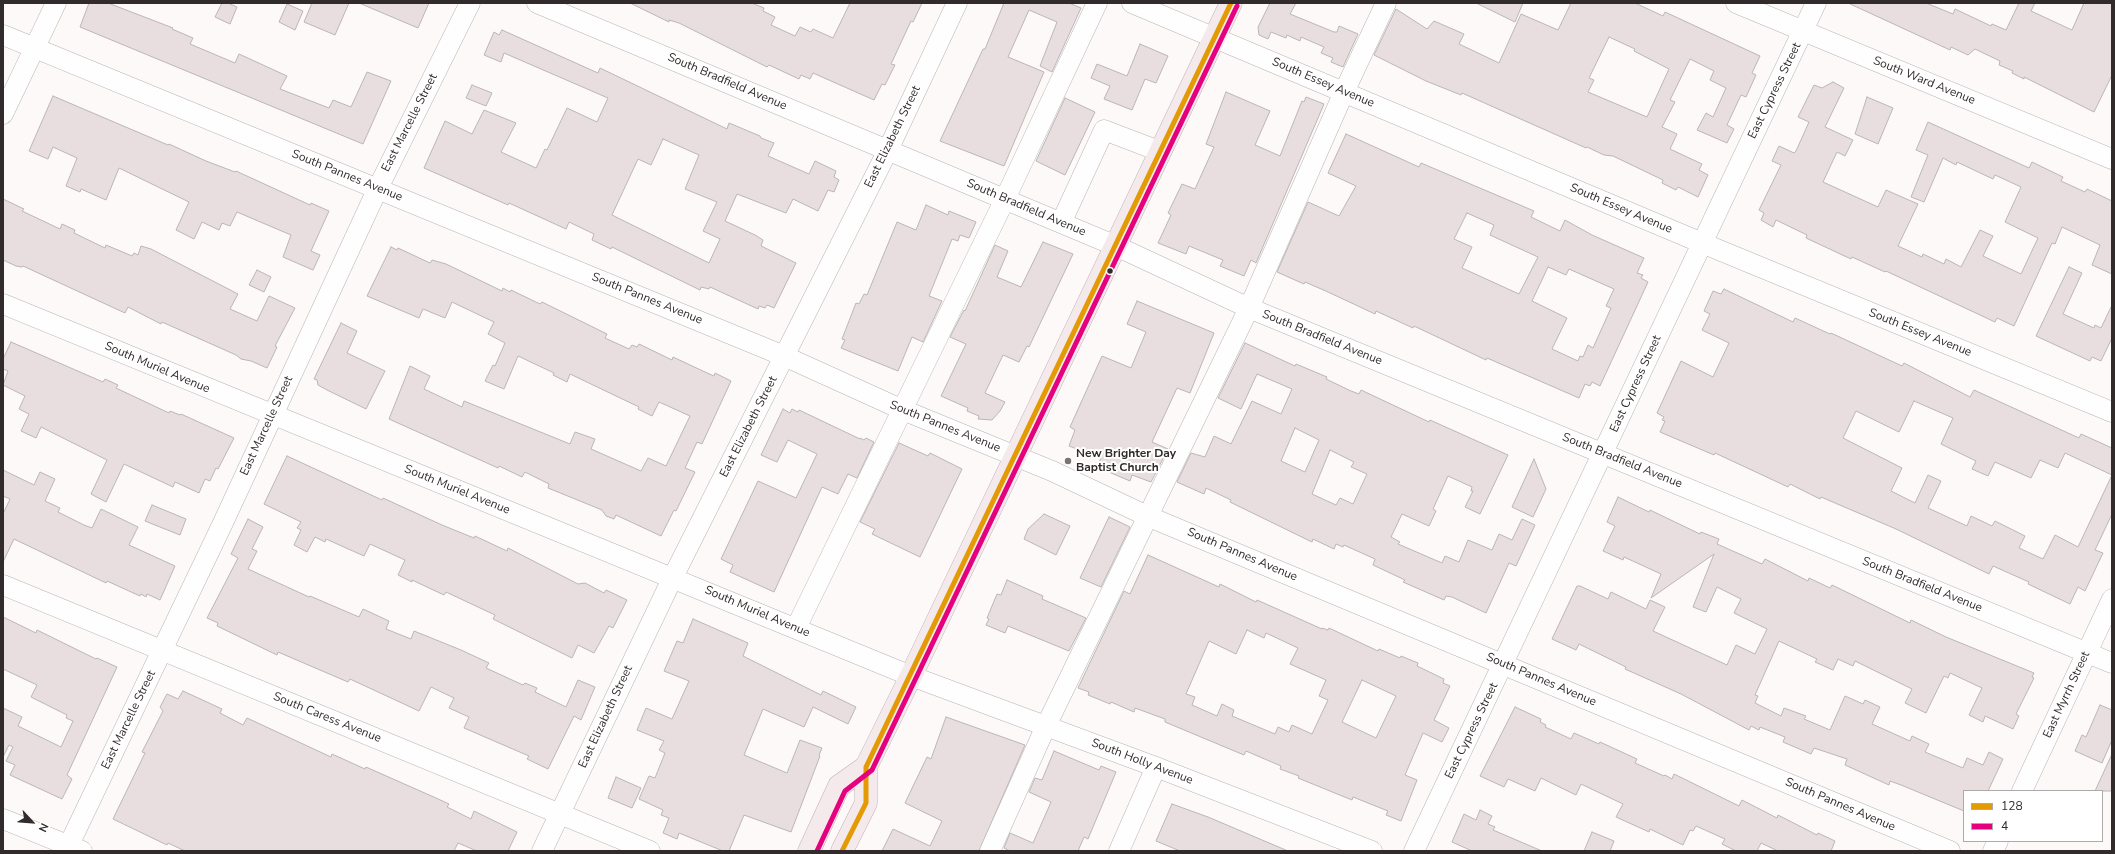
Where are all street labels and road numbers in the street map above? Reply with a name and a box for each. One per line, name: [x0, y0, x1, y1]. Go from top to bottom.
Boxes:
street label: East Cypress Street: [1745, 41, 1805, 141]
street label: South Bradfield Avenue: [665, 50, 789, 114]
street label: South Ward Avenue: [1871, 54, 1977, 108]
street label: South Essey Avenue: [1270, 55, 1376, 111]
street label: East Marcelle Street: [379, 72, 441, 174]
street label: East Elizabeth Street: [862, 84, 924, 190]
street label: South Pannes Avenue: [289, 147, 405, 205]
street label: South Bradfield Avenue: [964, 176, 1088, 240]
street label: South Essey Avenue: [1568, 181, 1674, 237]
street label: South Pannes Avenue: [589, 270, 705, 328]
street label: South Essey Avenue: [1866, 306, 1974, 360]
street label: South Bradfield Avenue: [1260, 307, 1384, 369]
street label: East Cypress Street: [1607, 333, 1665, 435]
street label: South Muriel Avenue: [102, 339, 212, 397]
street label: East Marcelle Street: [238, 374, 296, 478]
street label: East Elizabeth Street: [717, 374, 781, 480]
street label: South Pannes Avenue: [887, 398, 1003, 456]
street label: South Bradfield Avenue: [1560, 430, 1684, 492]
street label: South Muriel Avenue: [402, 462, 512, 518]
street label: South Pannes Avenue: [1185, 525, 1299, 585]
street label: South Bradfield Avenue: [1860, 554, 1984, 616]
street label: South Muriel Avenue: [702, 583, 812, 641]
street label: East Myrrh Street: [2041, 649, 2093, 741]
street label: South Pannes Avenue: [1484, 650, 1598, 710]
street label: East Elizabeth Street: [576, 663, 636, 771]
street label: East Marcelle Street: [99, 668, 159, 772]
street label: East Cypress Street: [1442, 681, 1502, 781]
street label: South Caress Avenue: [271, 690, 383, 746]
street label: South Holly Avenue: [1089, 736, 1195, 788]
street label: South Pannes Avenue: [1783, 775, 1897, 835]

